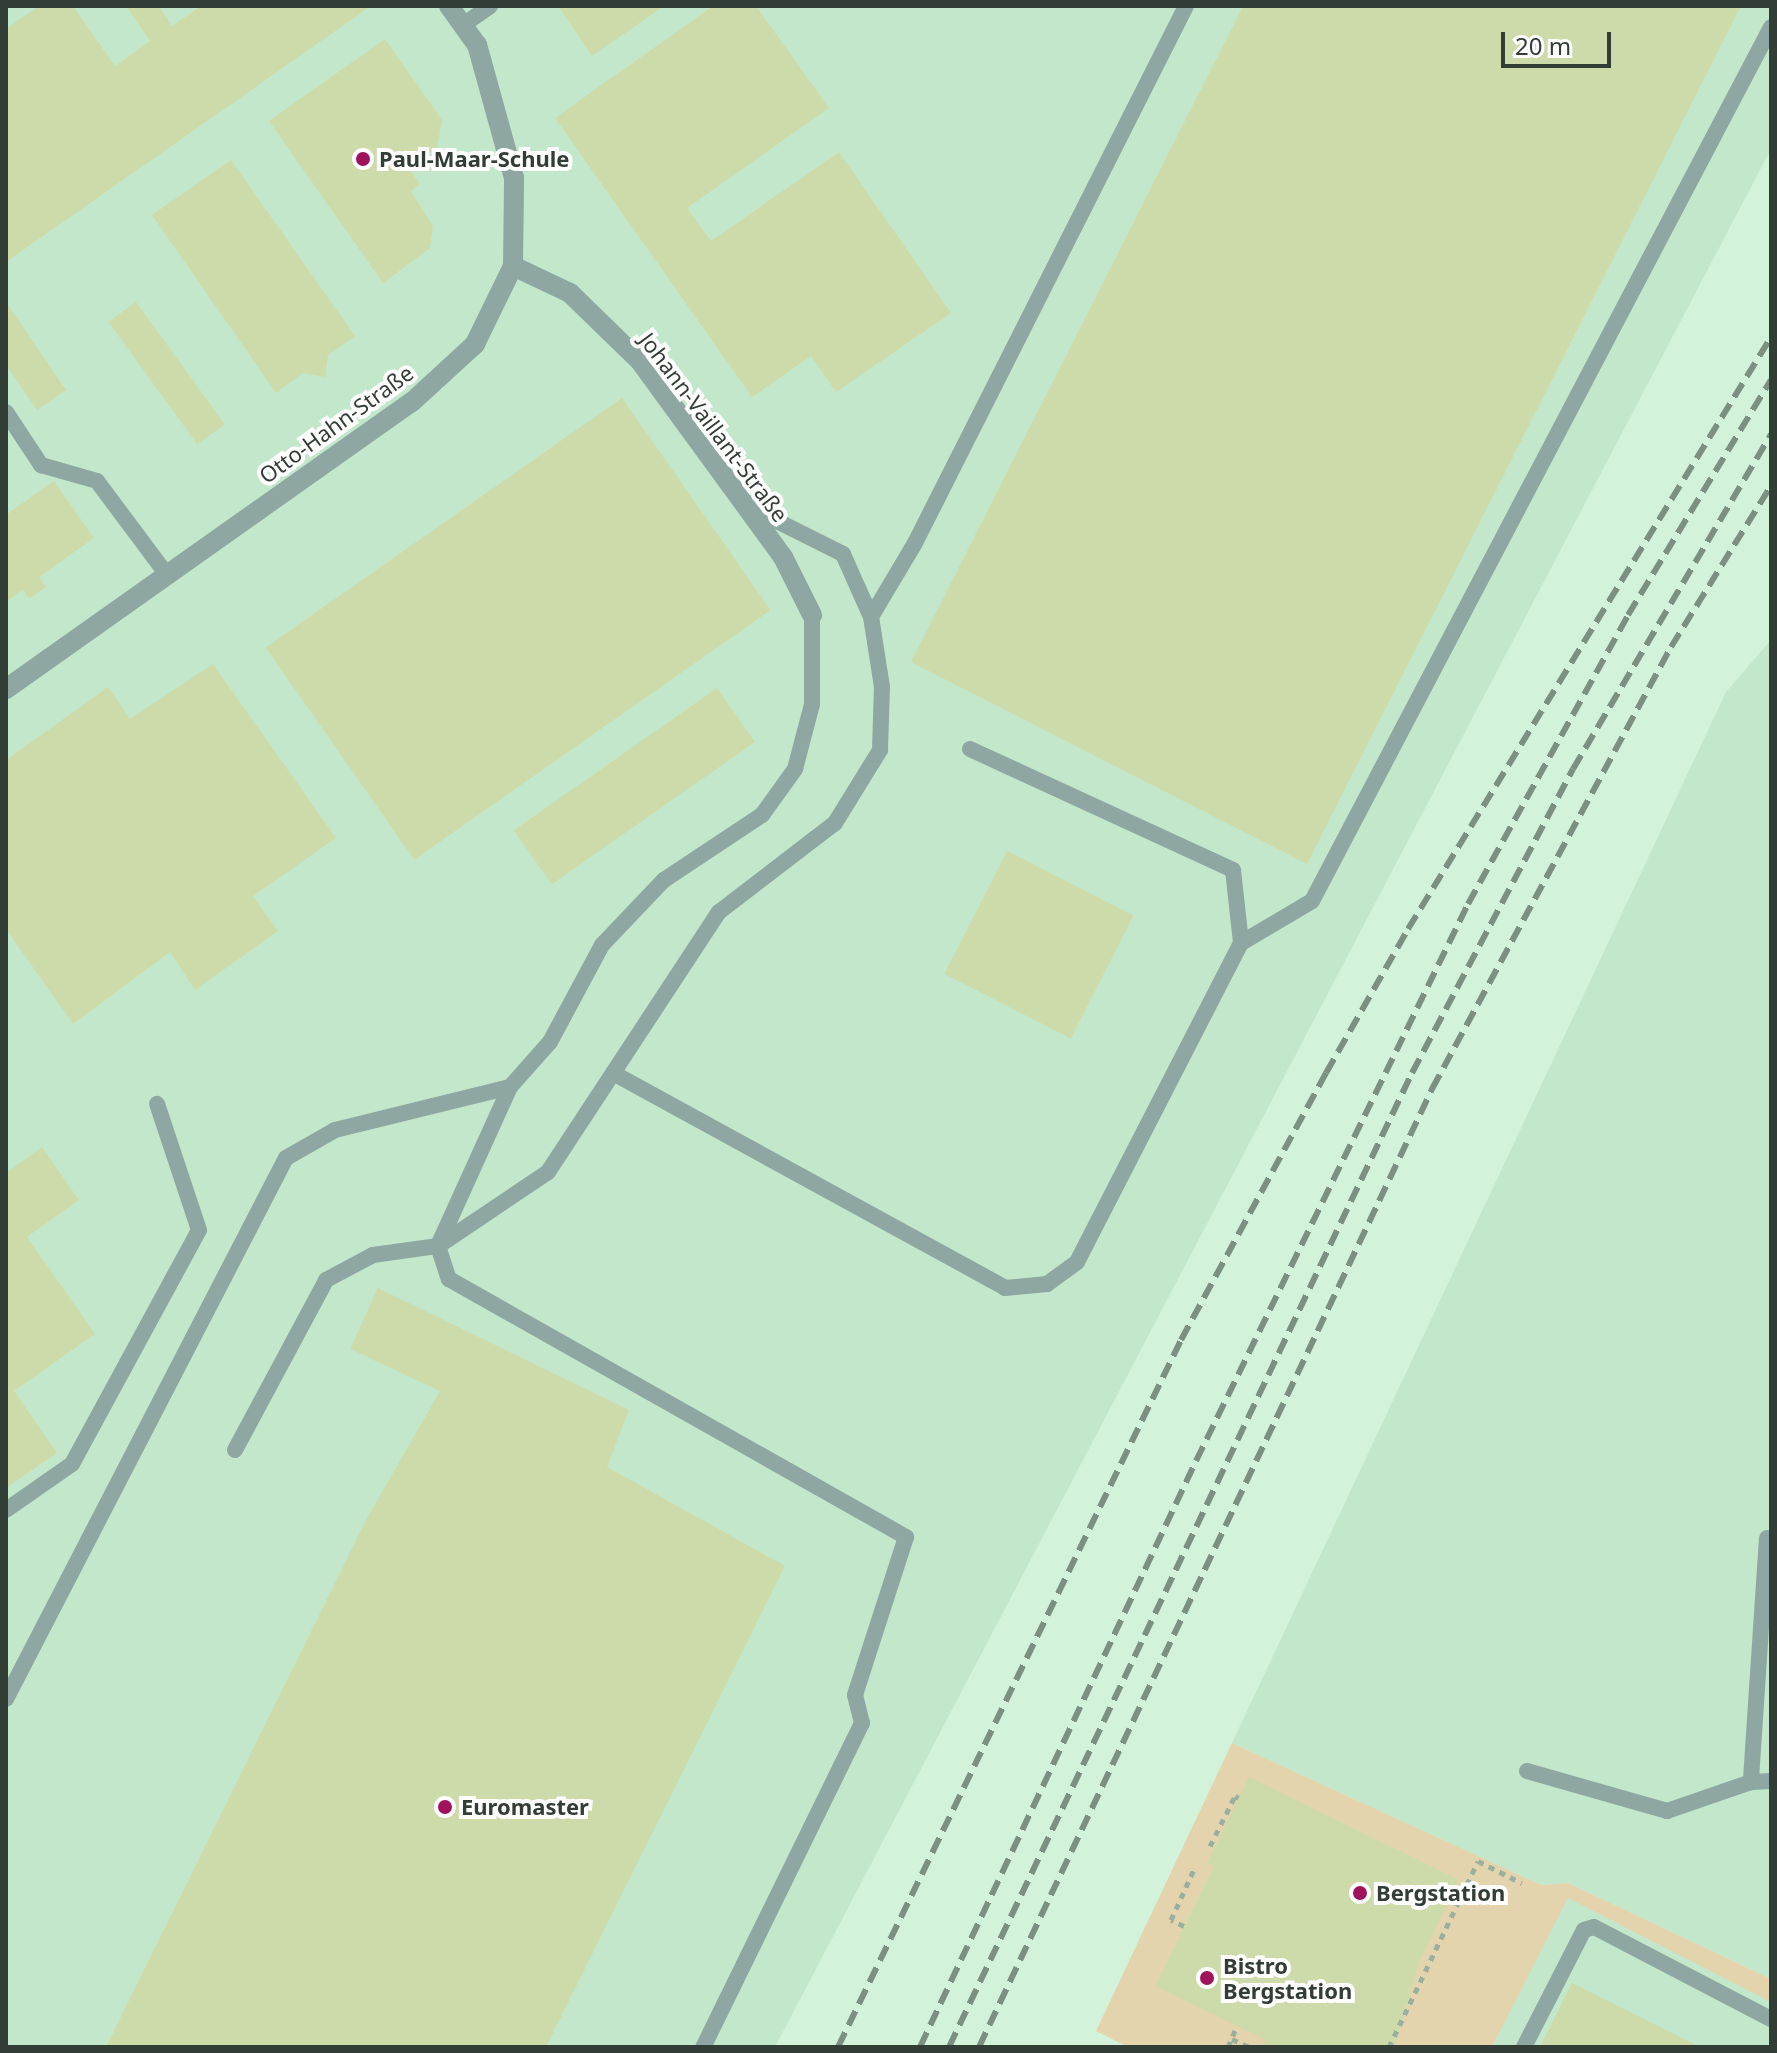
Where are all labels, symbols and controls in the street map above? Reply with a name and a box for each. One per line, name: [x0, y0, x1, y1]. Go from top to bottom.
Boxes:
scale bar: [1505, 16, 1615, 66]
text: 20 m: [1515, 29, 1571, 62]
place label: Paul-Maar-Schule: [379, 146, 569, 172]
marker: Paul-Maar-Schule: [354, 150, 372, 168]
street label: Johann-Vaillant-Straße: [634, 327, 794, 527]
street label: Otto-Hahn-Straße: [254, 359, 418, 489]
place label: Euromaster: [461, 1794, 589, 1820]
marker: Euromaster: [436, 1798, 454, 1816]
place label: Bergstation: [1376, 1880, 1505, 1906]
marker: Bergstation: [1351, 1884, 1369, 1902]
place label: Bistro Bergstation: [1223, 1952, 1352, 2004]
marker: Bistro Bergstation: [1198, 1969, 1216, 1987]

